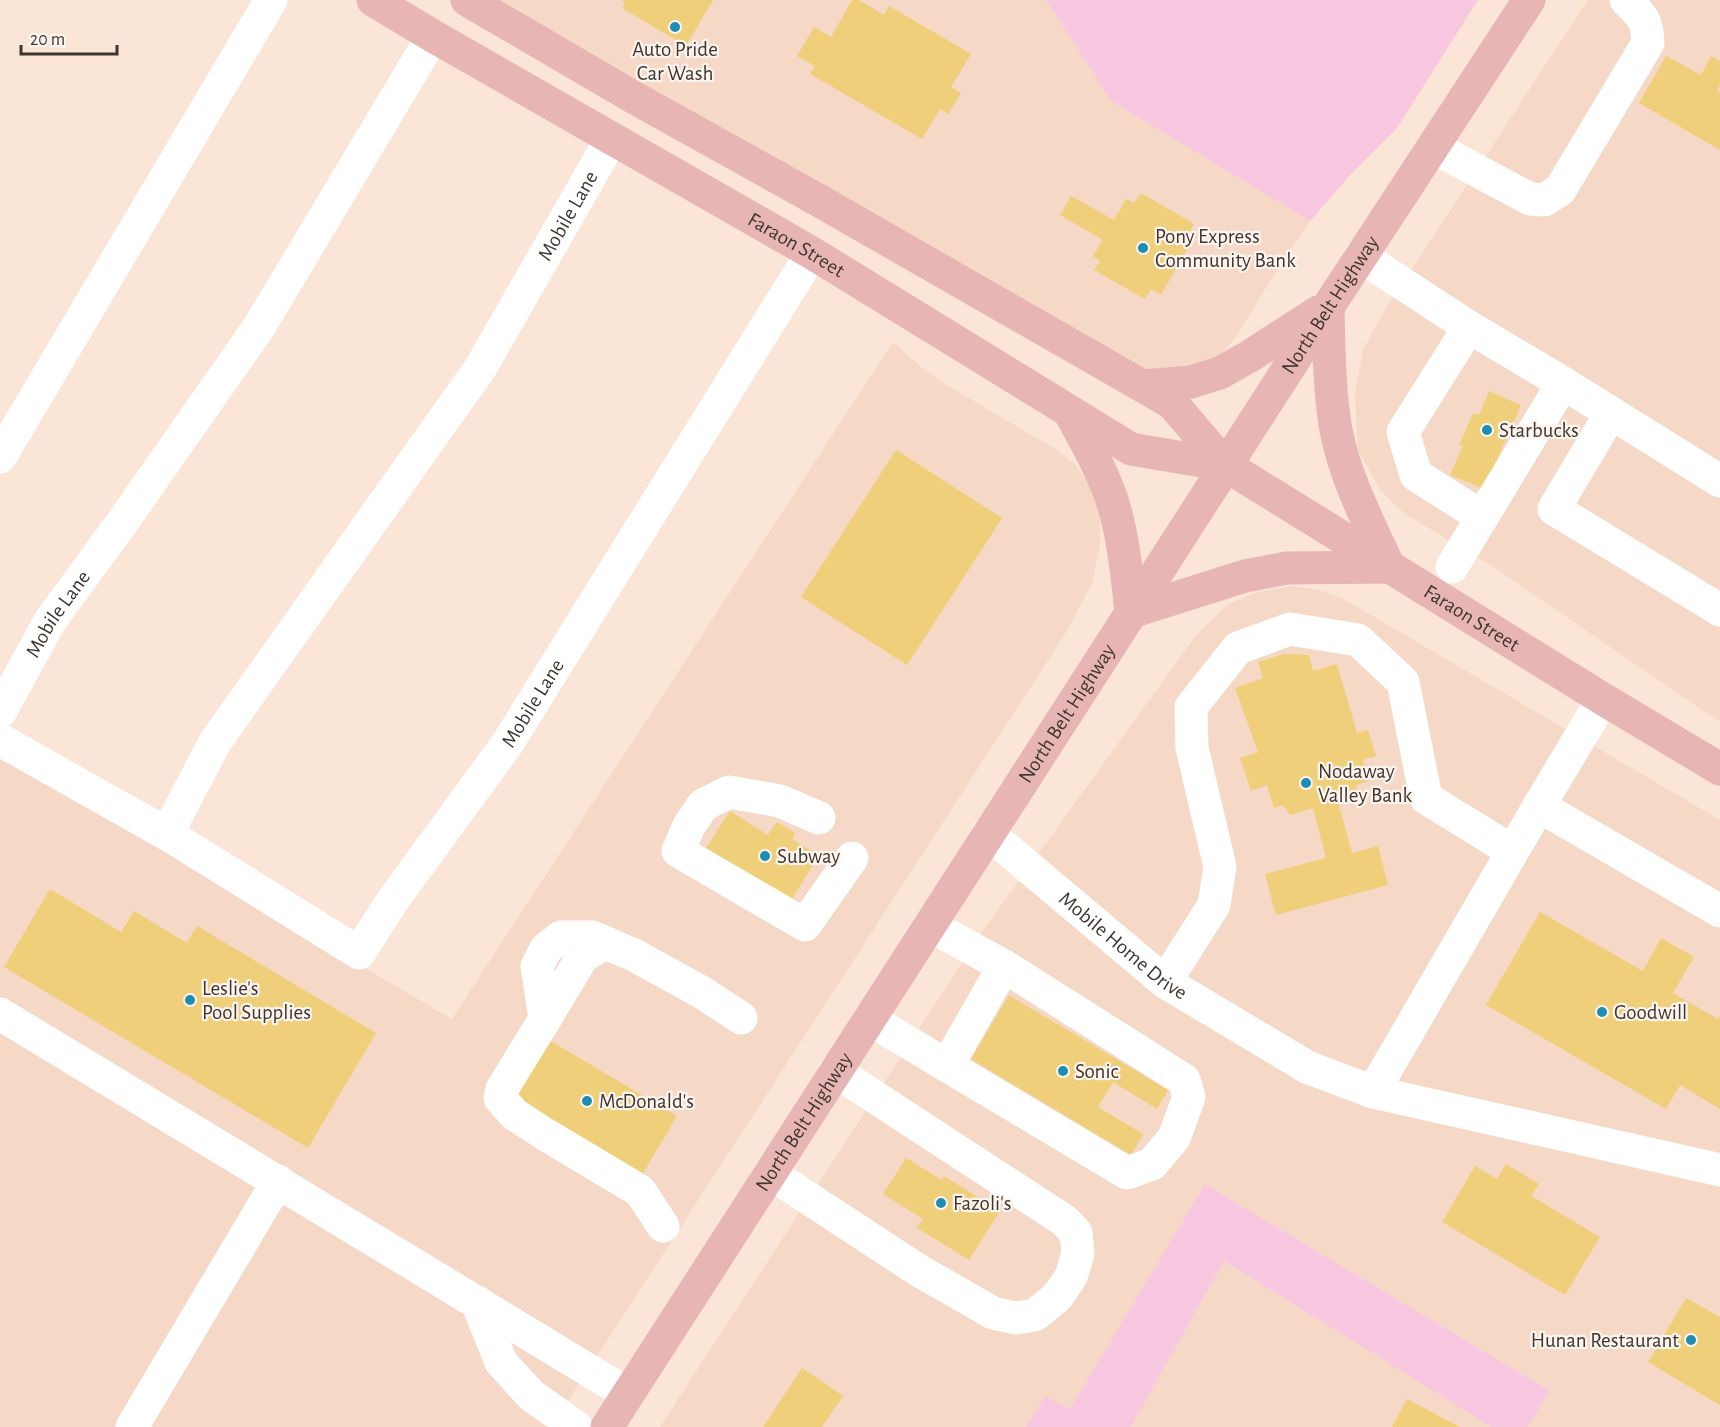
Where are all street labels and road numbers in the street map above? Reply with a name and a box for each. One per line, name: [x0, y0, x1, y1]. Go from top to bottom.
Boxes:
street label: Mobile Lane: [534, 167, 602, 264]
street label: Faraon Street: [744, 209, 848, 282]
street label: North Belt Highway: [1278, 232, 1383, 378]
street label: Mobile Lane: [22, 567, 94, 661]
street label: Faraon Street: [1420, 581, 1523, 656]
street label: North Belt Highway: [1015, 640, 1119, 787]
street label: Mobile Lane: [498, 655, 568, 751]
street label: Mobile Home Drive: [1055, 888, 1191, 1004]
street label: North Belt Highway: [752, 1049, 856, 1195]

